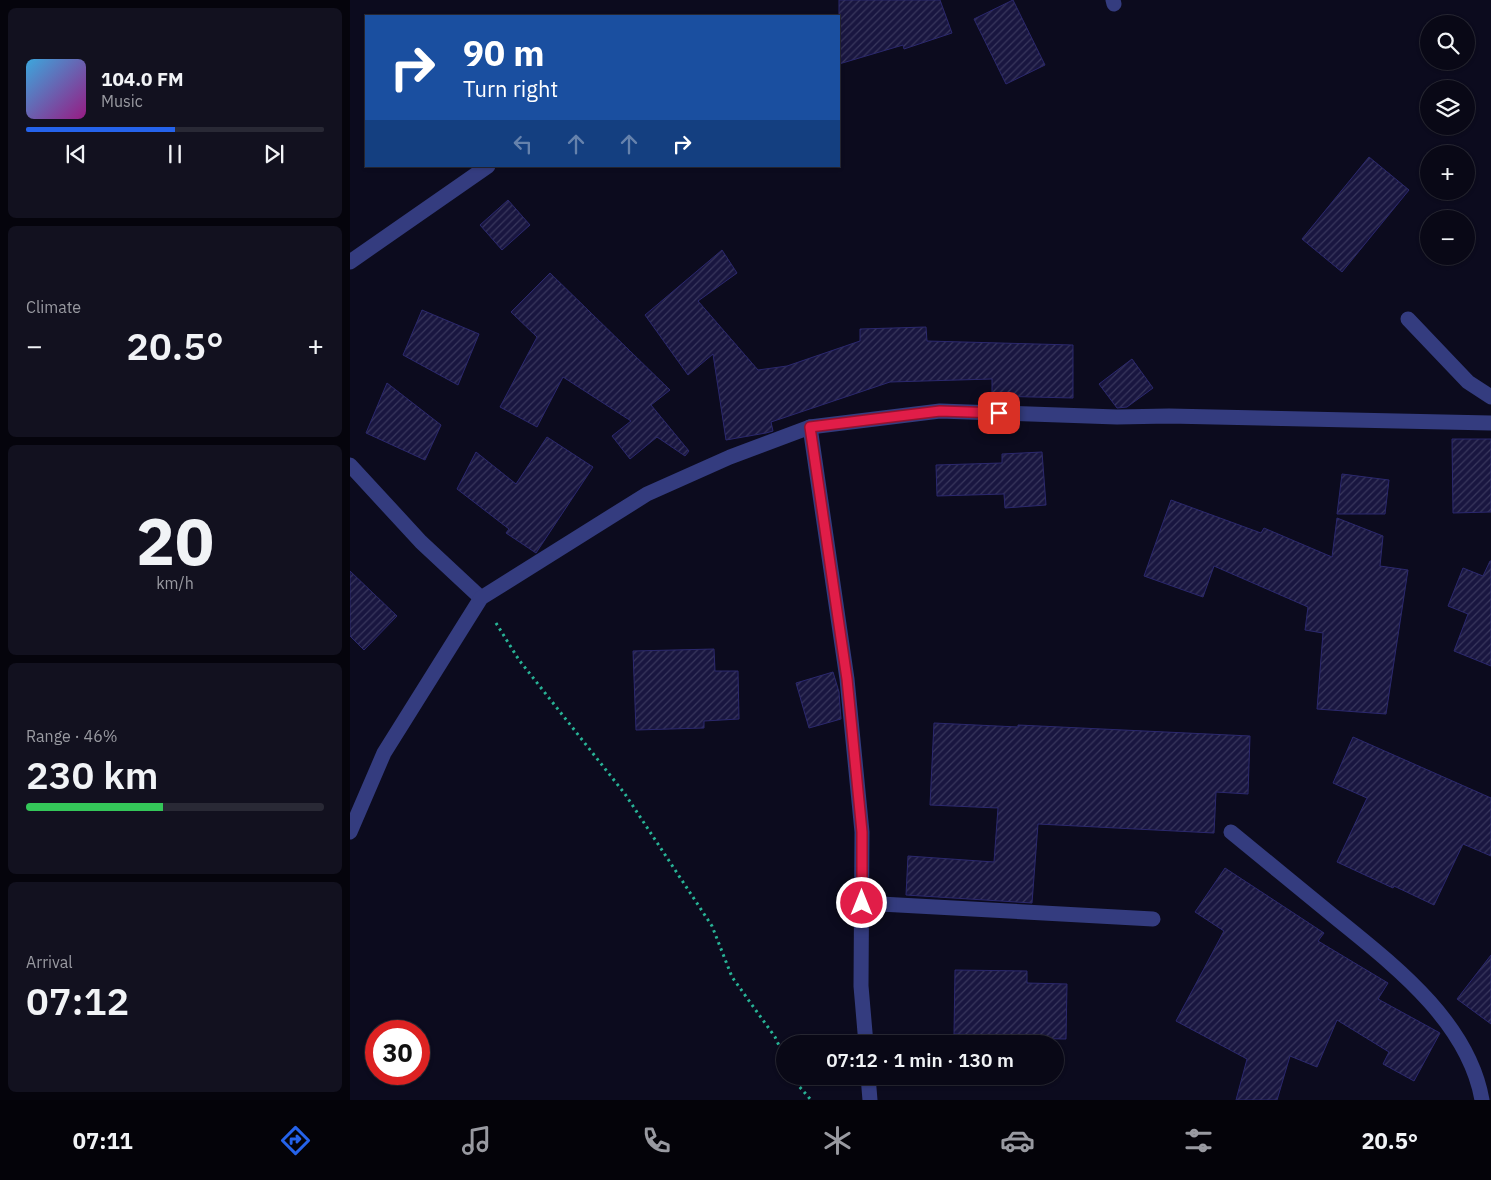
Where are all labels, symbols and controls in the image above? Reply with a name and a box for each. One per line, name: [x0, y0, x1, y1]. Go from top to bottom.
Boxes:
map controls: [1420, 15, 1475, 265]
button: search: [1420, 15, 1475, 70]
text: 90 m: [463, 30, 545, 76]
icon: right: [380, 35, 445, 100]
text: 104.0 FM: [101, 67, 184, 91]
text: Turn right: [463, 74, 558, 103]
button: layers: [1420, 80, 1475, 135]
text: Music: [101, 91, 143, 111]
icon: left: [509, 130, 537, 158]
icon: ahead: [562, 130, 590, 158]
icon: ahead: [615, 130, 643, 158]
icon: right: [668, 130, 696, 158]
icon: previous: [62, 140, 90, 168]
icon: pause: [161, 140, 189, 168]
icon: next: [260, 140, 288, 168]
button: +: [1420, 145, 1475, 200]
button: −: [1420, 210, 1475, 265]
text: Climate: [26, 297, 81, 317]
text: 20.5°: [126, 321, 224, 370]
text: −: [26, 327, 43, 364]
text: +: [307, 327, 324, 364]
pin: [978, 392, 1020, 434]
icon: arrive: [985, 399, 1013, 427]
text: 20: [136, 498, 214, 583]
text: km/h: [156, 573, 194, 593]
text: Range · 46%: [26, 726, 118, 746]
text: 230 km: [26, 750, 158, 799]
position arrow: [835, 876, 887, 928]
text: Arrival: [26, 952, 73, 972]
text: 07:12: [26, 976, 129, 1025]
speed limit sign: 30: [365, 1020, 430, 1085]
text: 07:12 · 1 min · 130 m: [826, 1048, 1014, 1072]
icon: directions: [278, 1123, 313, 1158]
icon: music: [459, 1123, 494, 1158]
icon: phone: [639, 1123, 674, 1158]
icon: climate: [820, 1123, 855, 1158]
icon: car: [1000, 1123, 1035, 1158]
icon: filters: [1181, 1123, 1216, 1158]
text: 07:11: [73, 1126, 133, 1155]
text: 20.5°: [1361, 1126, 1418, 1155]

